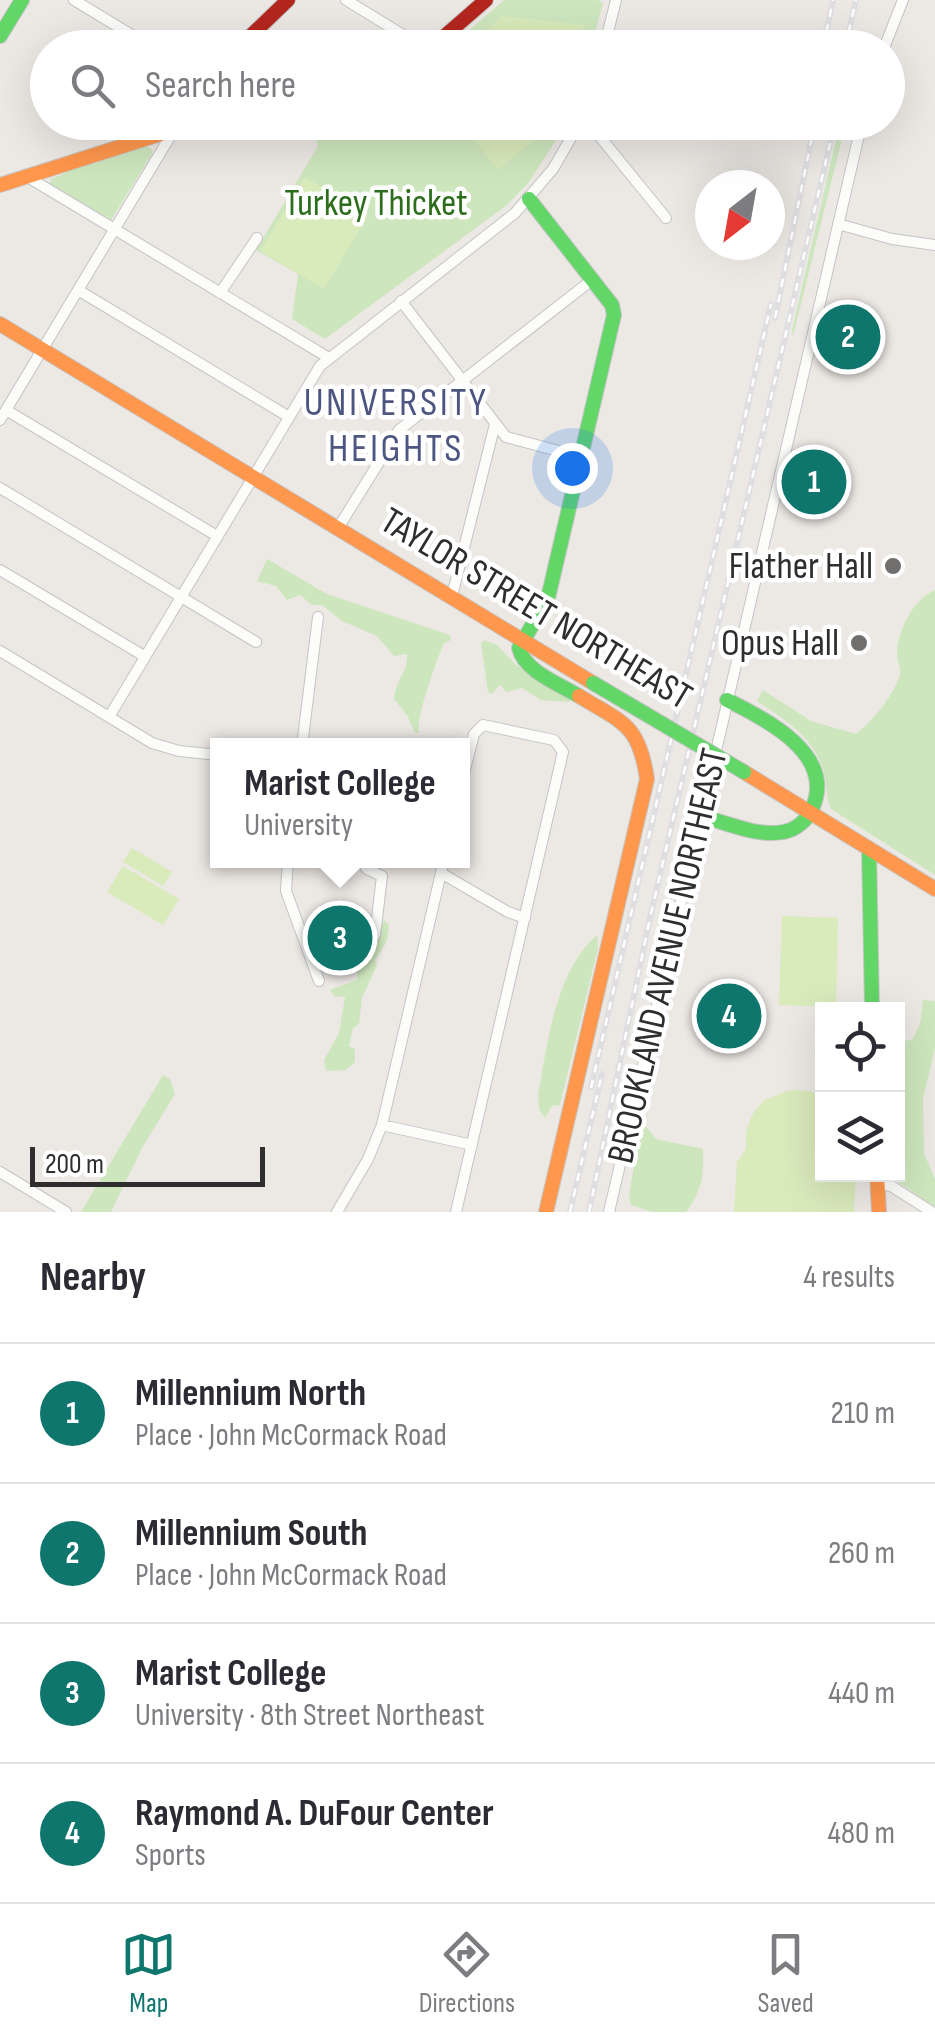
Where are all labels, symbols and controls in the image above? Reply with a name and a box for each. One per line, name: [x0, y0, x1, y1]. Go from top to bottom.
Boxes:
search box: [30, 30, 905, 140]
icon: search: [65, 58, 120, 113]
text: Search here: [145, 63, 296, 108]
north arrow: [695, 170, 785, 260]
park label: Turkey Thicket: [284, 181, 468, 226]
pin: 2: [816, 300, 880, 374]
district label: UNIVERSITY HEIGHTS: [304, 379, 488, 473]
your location: [547, 443, 598, 494]
pin: 1: [782, 444, 846, 520]
street label: TAYLOR STREET NORTHEAST: [372, 498, 700, 720]
place label: Flather Hall: [729, 544, 873, 589]
marker: Flather Hall: [882, 555, 904, 577]
place label: Opus Hall: [721, 621, 839, 666]
marker: Opus Hall: [848, 632, 870, 654]
popup: [210, 738, 470, 868]
street label: BROOKLAND AVENUE NORTHEAST: [598, 744, 738, 1168]
text: Marist College: [244, 761, 436, 806]
text: University: [244, 806, 353, 845]
pin: 3: [308, 900, 372, 976]
pin: 4: [696, 978, 762, 1054]
map controls: [815, 1002, 905, 1182]
button: locate: [815, 1002, 905, 1092]
button: layers: [815, 1092, 905, 1182]
scale bar: [30, 1142, 265, 1186]
text: 200 m: [45, 1148, 104, 1181]
text: Nearby: [40, 1252, 146, 1303]
text: 4 results: [803, 1258, 895, 1297]
text: Millennium North: [135, 1371, 366, 1416]
text: 1: [66, 1394, 79, 1433]
text: 210 m: [831, 1394, 895, 1433]
text: Place · John McCormack Road: [135, 1416, 447, 1455]
text: Millennium South: [135, 1511, 367, 1556]
text: 2: [65, 1534, 80, 1573]
text: 260 m: [828, 1534, 895, 1573]
text: Place · John McCormack Road: [135, 1556, 447, 1595]
text: Marist College: [135, 1651, 326, 1696]
text: 3: [65, 1674, 80, 1713]
text: 440 m: [828, 1674, 895, 1713]
text: University · 8th Street Northeast: [135, 1696, 485, 1735]
text: Raymond A. DuFour Center: [135, 1791, 494, 1836]
text: 4: [65, 1814, 80, 1853]
text: 480 m: [828, 1814, 895, 1853]
text: Sports: [135, 1836, 206, 1875]
tab: Map: [121, 1927, 176, 2020]
tab: Directions: [419, 1927, 515, 2020]
tab: Saved: [758, 1927, 814, 2020]

